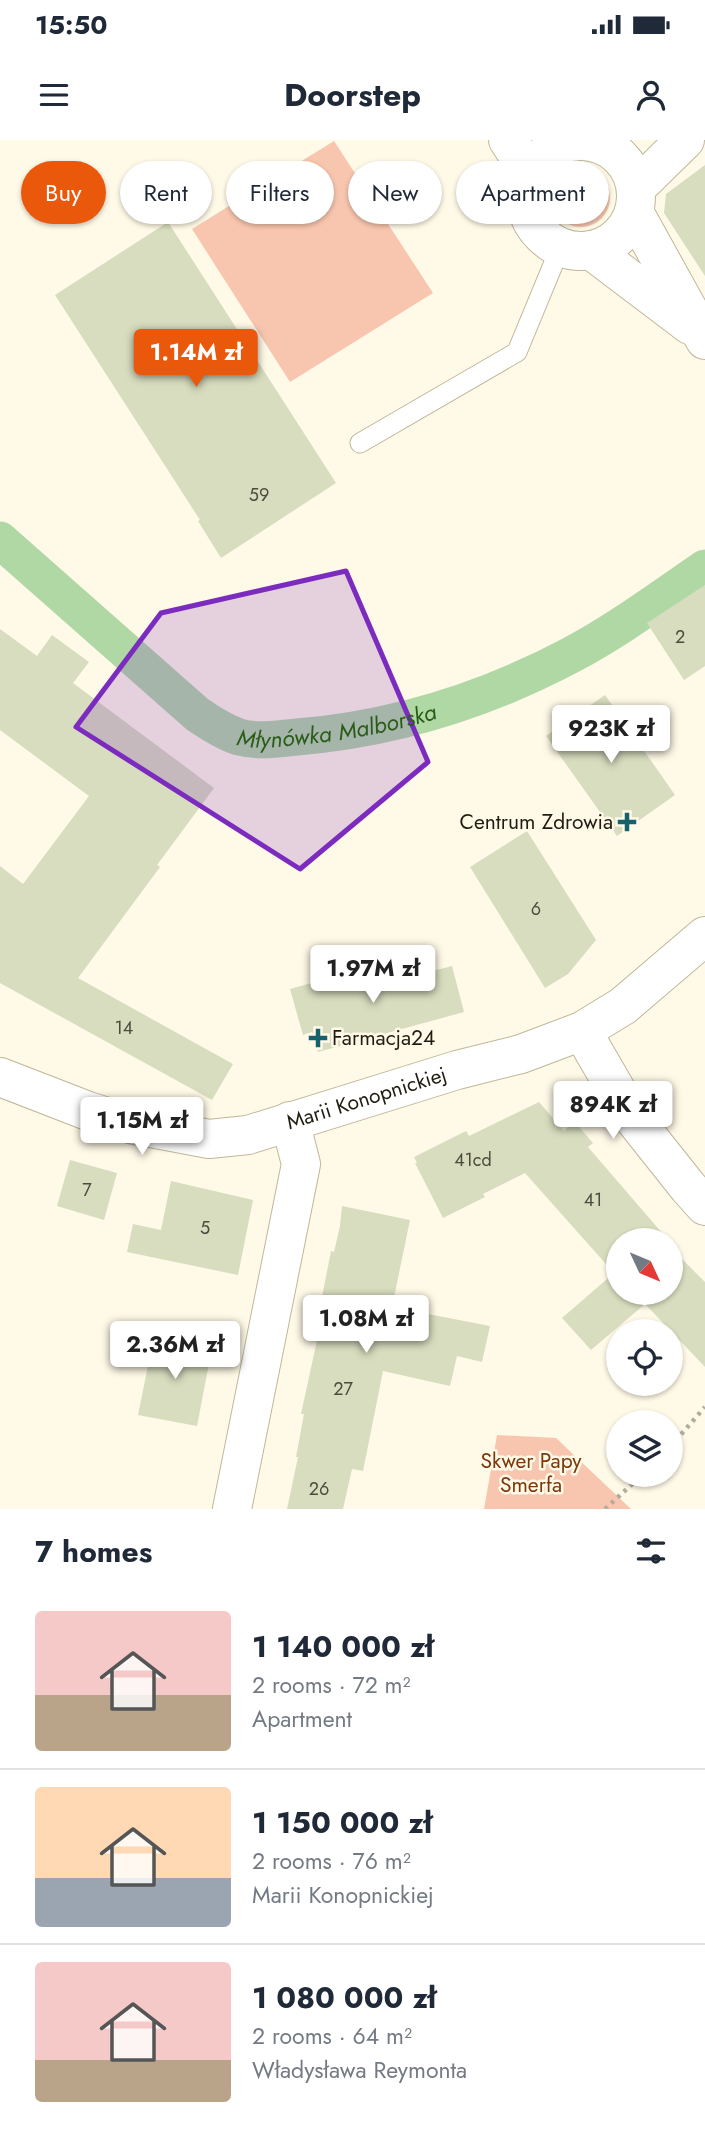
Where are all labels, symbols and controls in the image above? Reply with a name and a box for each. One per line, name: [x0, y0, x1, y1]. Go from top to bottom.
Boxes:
text: 15:50: [35, 6, 107, 44]
text: Doorstep: [284, 72, 421, 118]
icon: menu: [35, 76, 73, 114]
icon: person: [632, 76, 670, 114]
chip: Buy: [21, 161, 106, 224]
chip: Rent: [120, 161, 212, 224]
chip: Filters: [226, 161, 334, 224]
chip: New: [348, 161, 442, 224]
chip: Apartment: [456, 161, 609, 224]
pin: 1.14M zł: [124, 330, 268, 389]
text: 1.14M zł: [150, 335, 242, 369]
house number: 59: [249, 482, 269, 508]
house number: 2: [675, 624, 685, 650]
water label: Młynówka Malborska: [235, 694, 441, 757]
pin: 923K zł: [546, 706, 676, 765]
text: 923K zł: [568, 711, 654, 745]
place label: Centrum Zdrowia: [460, 807, 613, 837]
marker: Centrum Zdrowia: [619, 814, 635, 830]
house number: 6: [531, 896, 541, 922]
pin: 1.97M zł: [301, 946, 445, 1005]
text: 1.97M zł: [326, 951, 420, 985]
house number: 14: [115, 1015, 133, 1041]
place label: Farmacja24: [332, 1023, 435, 1053]
marker: Farmacja24: [310, 1030, 326, 1046]
street label: Marii Konopnickiej: [283, 1059, 450, 1137]
pin: 894K zł: [548, 1082, 678, 1141]
text: 894K zł: [569, 1087, 657, 1121]
pin: 1.15M zł: [70, 1098, 214, 1157]
text: 1.15M zł: [96, 1103, 188, 1137]
house number: 41cd: [454, 1147, 492, 1173]
house number: 7: [82, 1177, 92, 1203]
house number: 41: [584, 1187, 602, 1213]
house number: 5: [200, 1215, 210, 1241]
north arrow: [606, 1228, 682, 1306]
map controls: [606, 1228, 683, 1487]
pin: 1.08M zł: [294, 1296, 438, 1355]
text: 1.08M zł: [319, 1301, 413, 1335]
button: locate: [606, 1319, 683, 1396]
pin: 2.36M zł: [103, 1322, 247, 1381]
text: 2.36M zł: [126, 1327, 224, 1361]
house number: 27: [333, 1376, 353, 1402]
button: layers: [606, 1410, 683, 1487]
park label: Skwer Papy Smerfa: [480, 1446, 582, 1500]
house number: 26: [309, 1476, 329, 1502]
text: 7 homes: [35, 1530, 152, 1573]
icon: filters: [632, 1532, 670, 1570]
text: 1 140 000 zł: [252, 1625, 434, 1668]
icon: home: [91, 1639, 175, 1723]
text: 2 rooms · 72 m²: [252, 1668, 411, 1702]
text: Apartment: [252, 1702, 352, 1736]
text: 1 150 000 zł: [252, 1801, 432, 1844]
icon: home: [91, 1815, 175, 1899]
text: 2 rooms · 76 m²: [252, 1844, 411, 1878]
text: Marii Konopnickiej: [252, 1878, 434, 1912]
text: 1 080 000 zł: [252, 1976, 436, 2019]
icon: home: [91, 1990, 175, 2074]
text: 2 rooms · 64 m²: [252, 2019, 412, 2053]
text: Władysława Reymonta: [252, 2053, 467, 2087]

